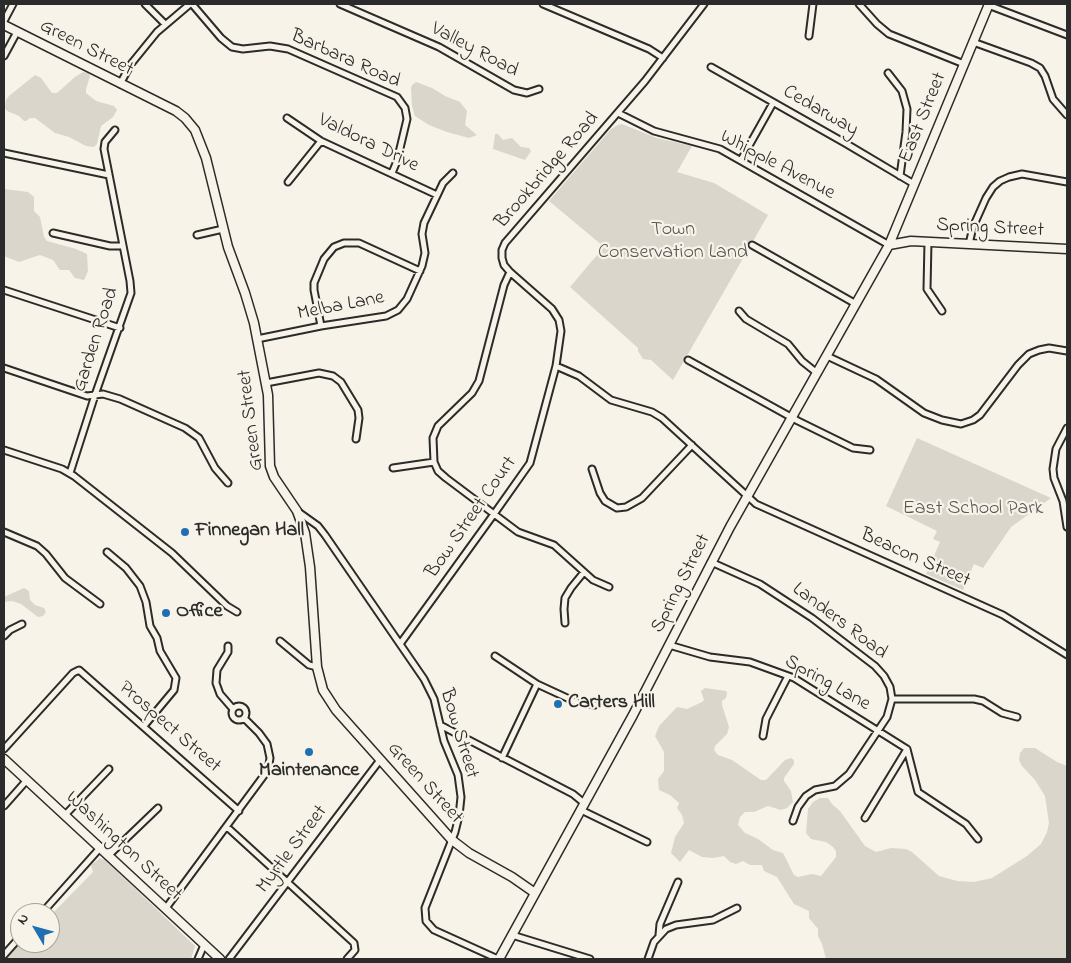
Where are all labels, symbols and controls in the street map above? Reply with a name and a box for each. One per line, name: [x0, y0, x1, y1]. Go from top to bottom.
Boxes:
street label: Green Street: [35, 15, 137, 83]
street label: Valley Road: [426, 18, 522, 84]
street label: Barbara Road: [287, 25, 403, 95]
street label: East Street: [895, 69, 953, 167]
street label: Cedarway: [778, 81, 862, 143]
street label: Brookbridge Road: [491, 108, 605, 234]
street label: Valdora Drive: [314, 109, 422, 179]
street label: Whipple Avenue: [715, 126, 839, 206]
street label: Spring Street: [936, 214, 1044, 244]
park label: Town Conservation Land: [598, 219, 748, 266]
street label: Garden Road: [69, 285, 125, 395]
street label: Melba Lane: [296, 287, 386, 327]
street label: Green Street: [234, 368, 270, 472]
street label: Bow Street Court: [421, 453, 523, 583]
park label: East School Park: [903, 498, 1043, 522]
place label: Finnegan Hall: [195, 520, 304, 544]
street label: Beacon Street: [856, 524, 974, 594]
marker: Finnegan Hall: [179, 526, 191, 538]
street label: Spring Street: [647, 531, 717, 637]
street label: Landers Road: [787, 578, 891, 666]
place label: Office: [176, 601, 222, 625]
marker: Office: [160, 607, 172, 619]
street label: Spring Lane: [780, 651, 874, 717]
street label: Prospect Street: [113, 677, 225, 779]
street label: Bow Street: [433, 686, 483, 782]
place label: Carters Hill: [568, 692, 655, 716]
marker: Carters Hill: [552, 698, 564, 710]
street label: Green Street: [381, 738, 467, 830]
marker: Maintenance: [303, 746, 315, 758]
place label: Maintenance: [259, 760, 359, 784]
street label: Washington Street: [60, 787, 186, 907]
street label: Myrtle Street: [252, 801, 334, 899]
north arrow: [10, 903, 60, 953]
text: N: [12, 909, 35, 929]

